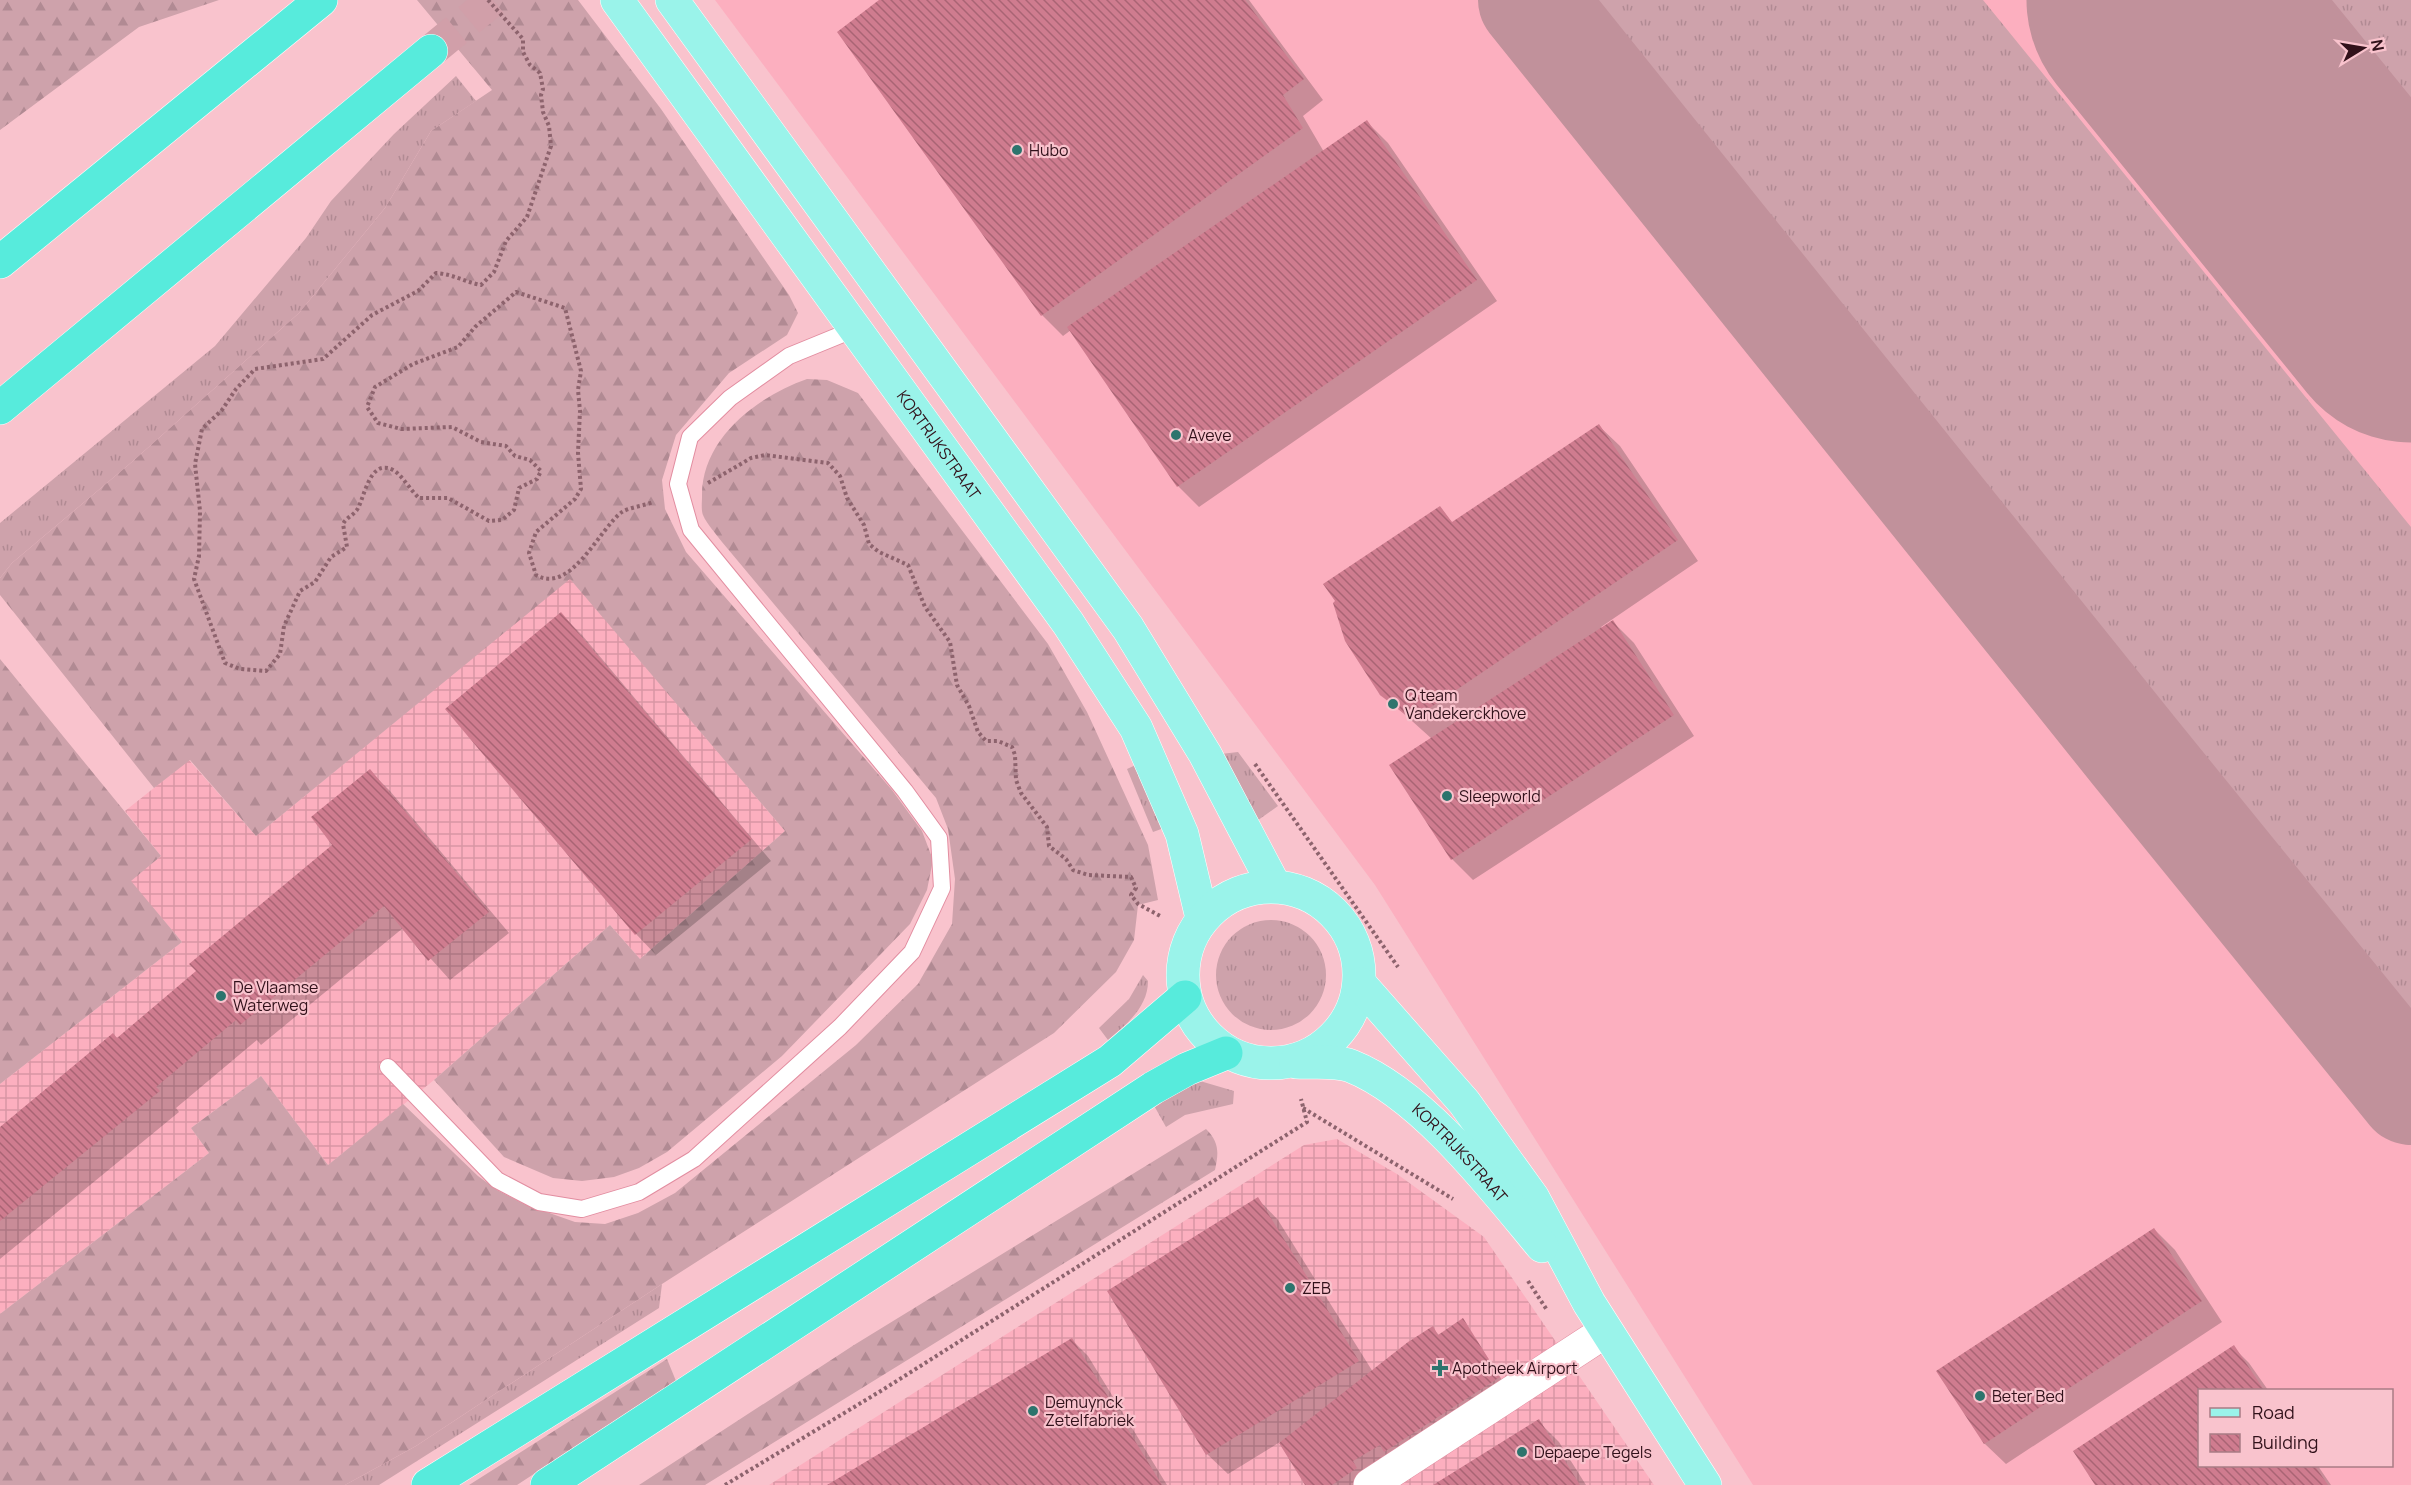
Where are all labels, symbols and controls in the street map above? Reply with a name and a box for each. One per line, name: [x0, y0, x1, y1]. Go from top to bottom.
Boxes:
north arrow: [2333, 18, 2393, 78]
text: N: [2366, 37, 2390, 53]
place label: Hubo: [1029, 139, 1068, 161]
marker: Hubo: [1010, 143, 1024, 157]
street label: KORTRIJKSTRAAT: [892, 386, 986, 504]
place label: Aveve: [1188, 424, 1232, 446]
marker: Aveve: [1169, 428, 1183, 442]
place label: Q team Vandekerckhove: [1405, 684, 1526, 724]
marker: Q team Vandekerckhove: [1386, 697, 1400, 711]
place label: Sleepworld: [1459, 785, 1541, 807]
marker: Sleepworld: [1440, 789, 1454, 803]
place label: De Vlaamse Waterweg: [233, 976, 318, 1016]
marker: De Vlaamse Waterweg: [214, 989, 228, 1003]
street label: KORTRIJKSTRAAT: [1408, 1098, 1513, 1207]
place label: ZEB: [1302, 1277, 1331, 1299]
marker: ZEB: [1283, 1281, 1297, 1295]
place label: Apotheek Airport: [1452, 1357, 1578, 1379]
marker: Apotheek Airport: [1433, 1361, 1447, 1375]
place label: Beter Bed: [1992, 1385, 2064, 1407]
marker: Beter Bed: [1973, 1389, 1987, 1403]
legend: [2198, 1389, 2393, 1467]
place label: Demuynck Zetelfabriek: [1045, 1391, 1135, 1431]
text: Road: [2252, 1400, 2295, 1424]
marker: Demuynck Zetelfabriek: [1026, 1404, 1040, 1418]
text: Building: [2252, 1430, 2318, 1454]
place label: Depaepe Tegels: [1534, 1441, 1652, 1463]
marker: Depaepe Tegels: [1515, 1445, 1529, 1459]

